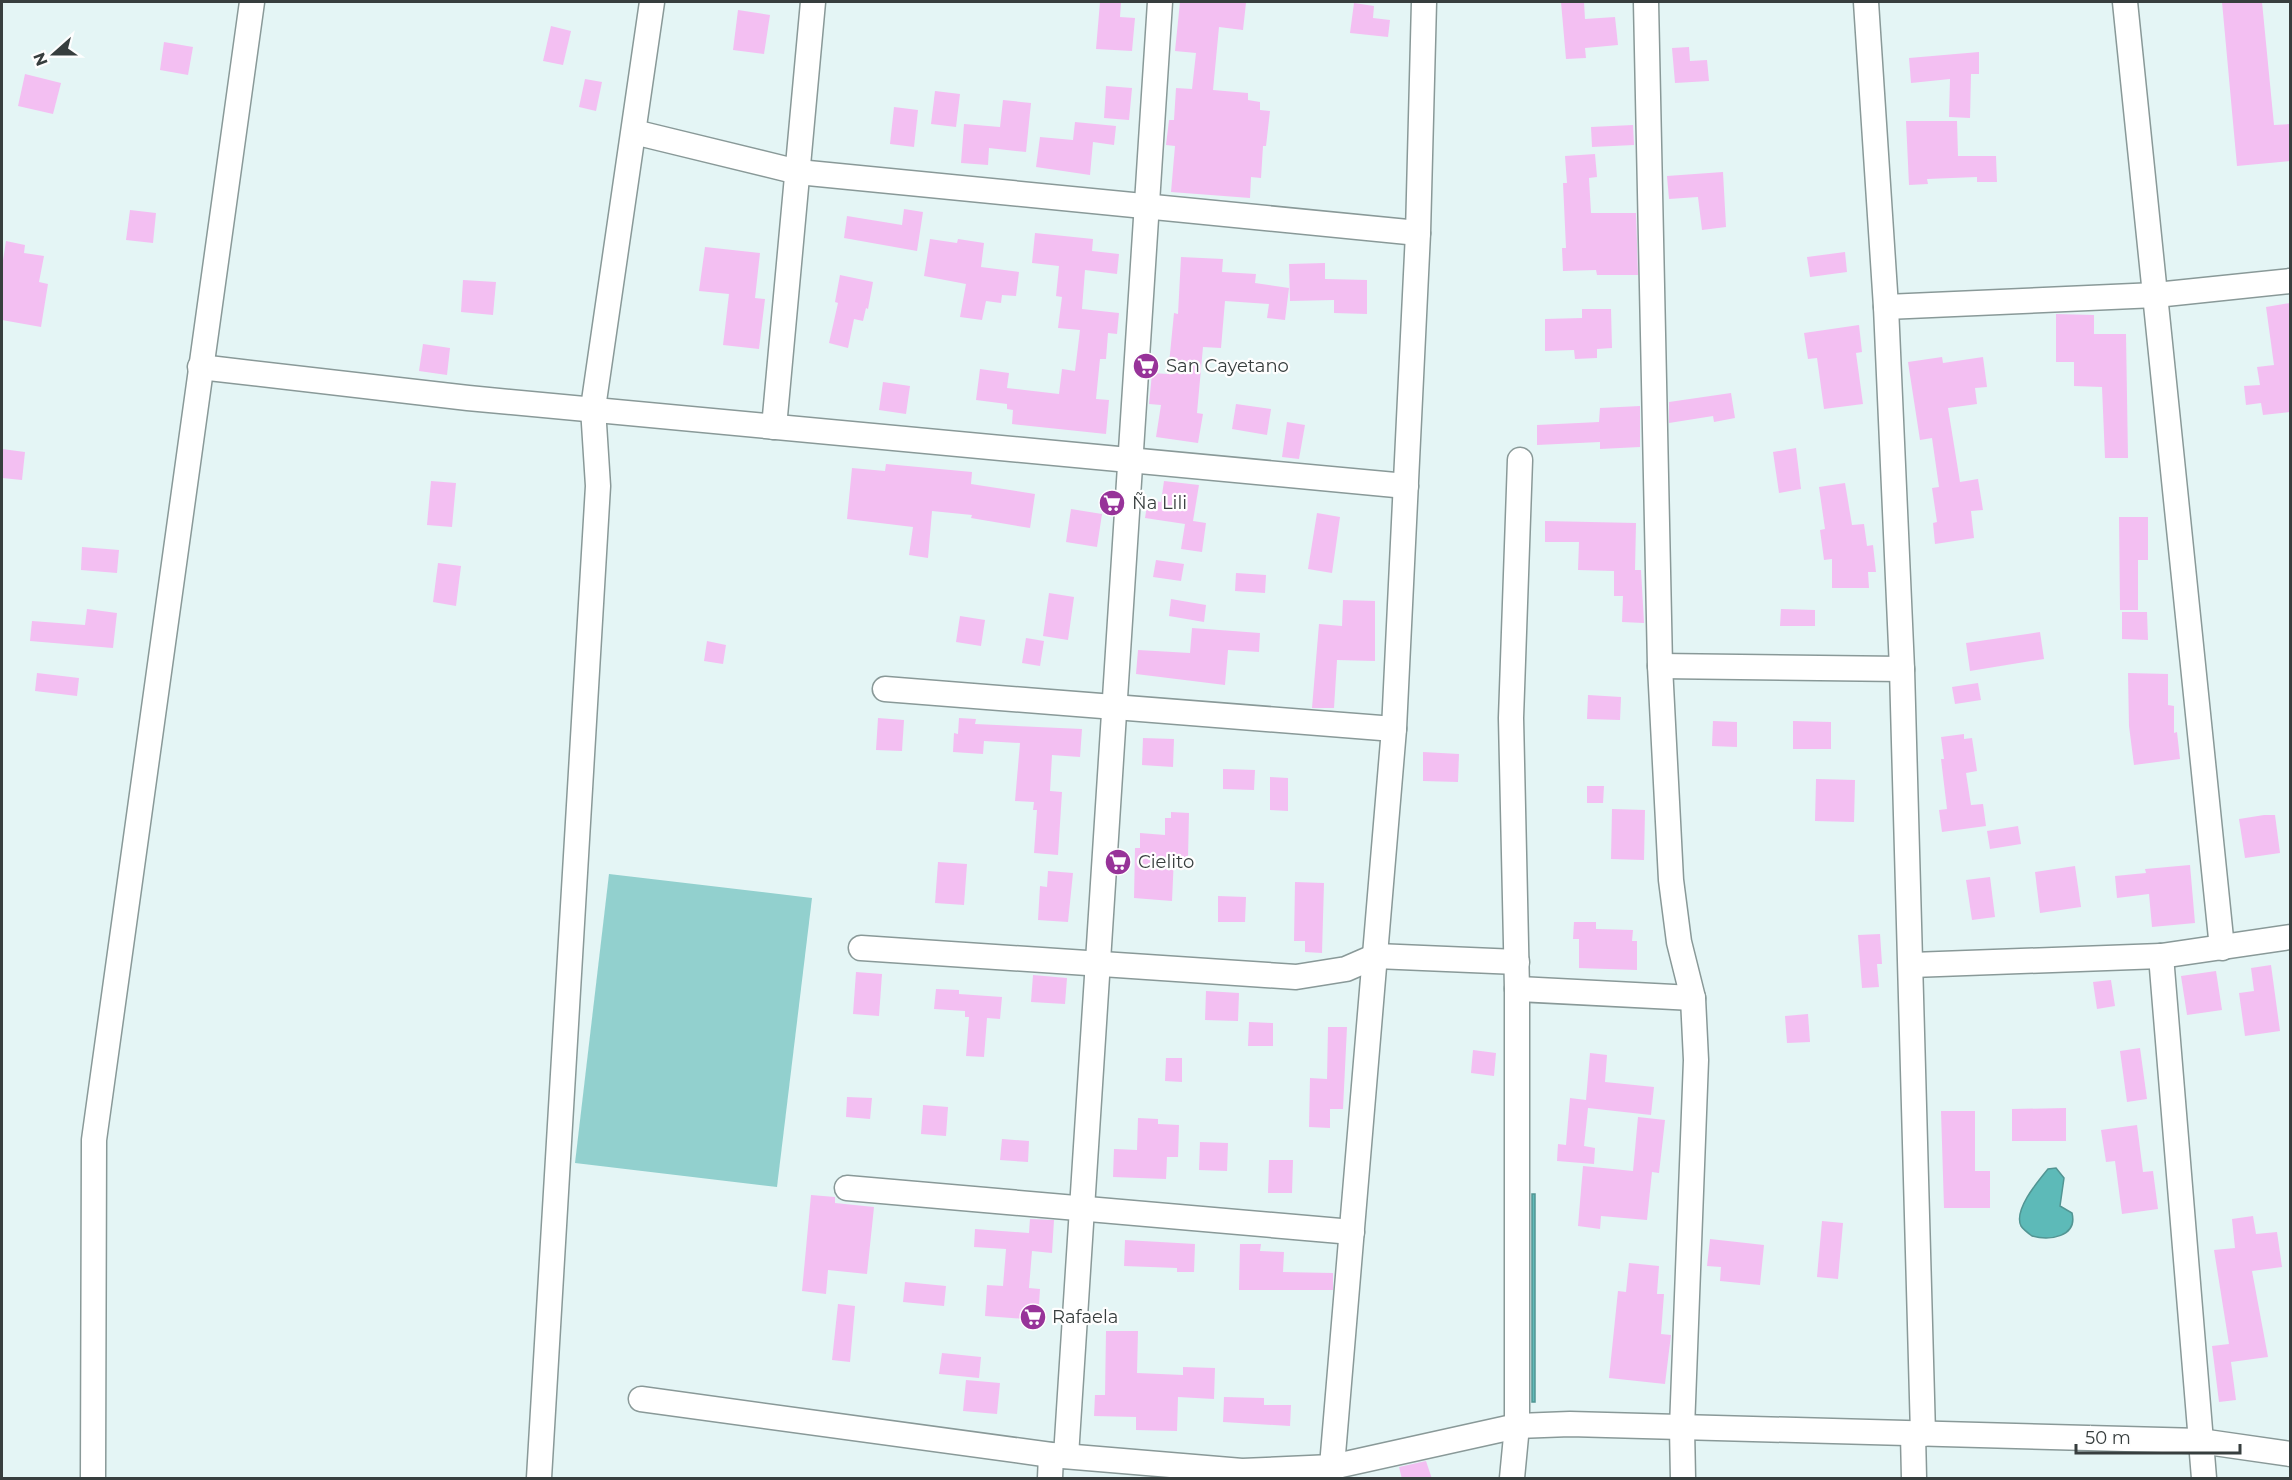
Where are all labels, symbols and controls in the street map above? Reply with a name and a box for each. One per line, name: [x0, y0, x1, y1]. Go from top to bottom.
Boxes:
north arrow: [24, 24, 84, 84]
text: N: [29, 50, 52, 69]
supermarket icon: San Cayetano: [1131, 351, 1161, 381]
place label: San Cayetano: [1166, 355, 1289, 377]
supermarket icon: Ña Lili: [1097, 488, 1127, 518]
place label: Ña Lili: [1132, 492, 1187, 514]
supermarket icon: Cielito: [1103, 847, 1133, 877]
place label: Cielito: [1138, 851, 1194, 873]
supermarket icon: Rafaela: [1018, 1302, 1048, 1332]
place label: Rafaela: [1052, 1306, 1118, 1328]
scale bar: [2076, 1417, 2240, 1455]
text: 50 m: [2085, 1427, 2131, 1449]

